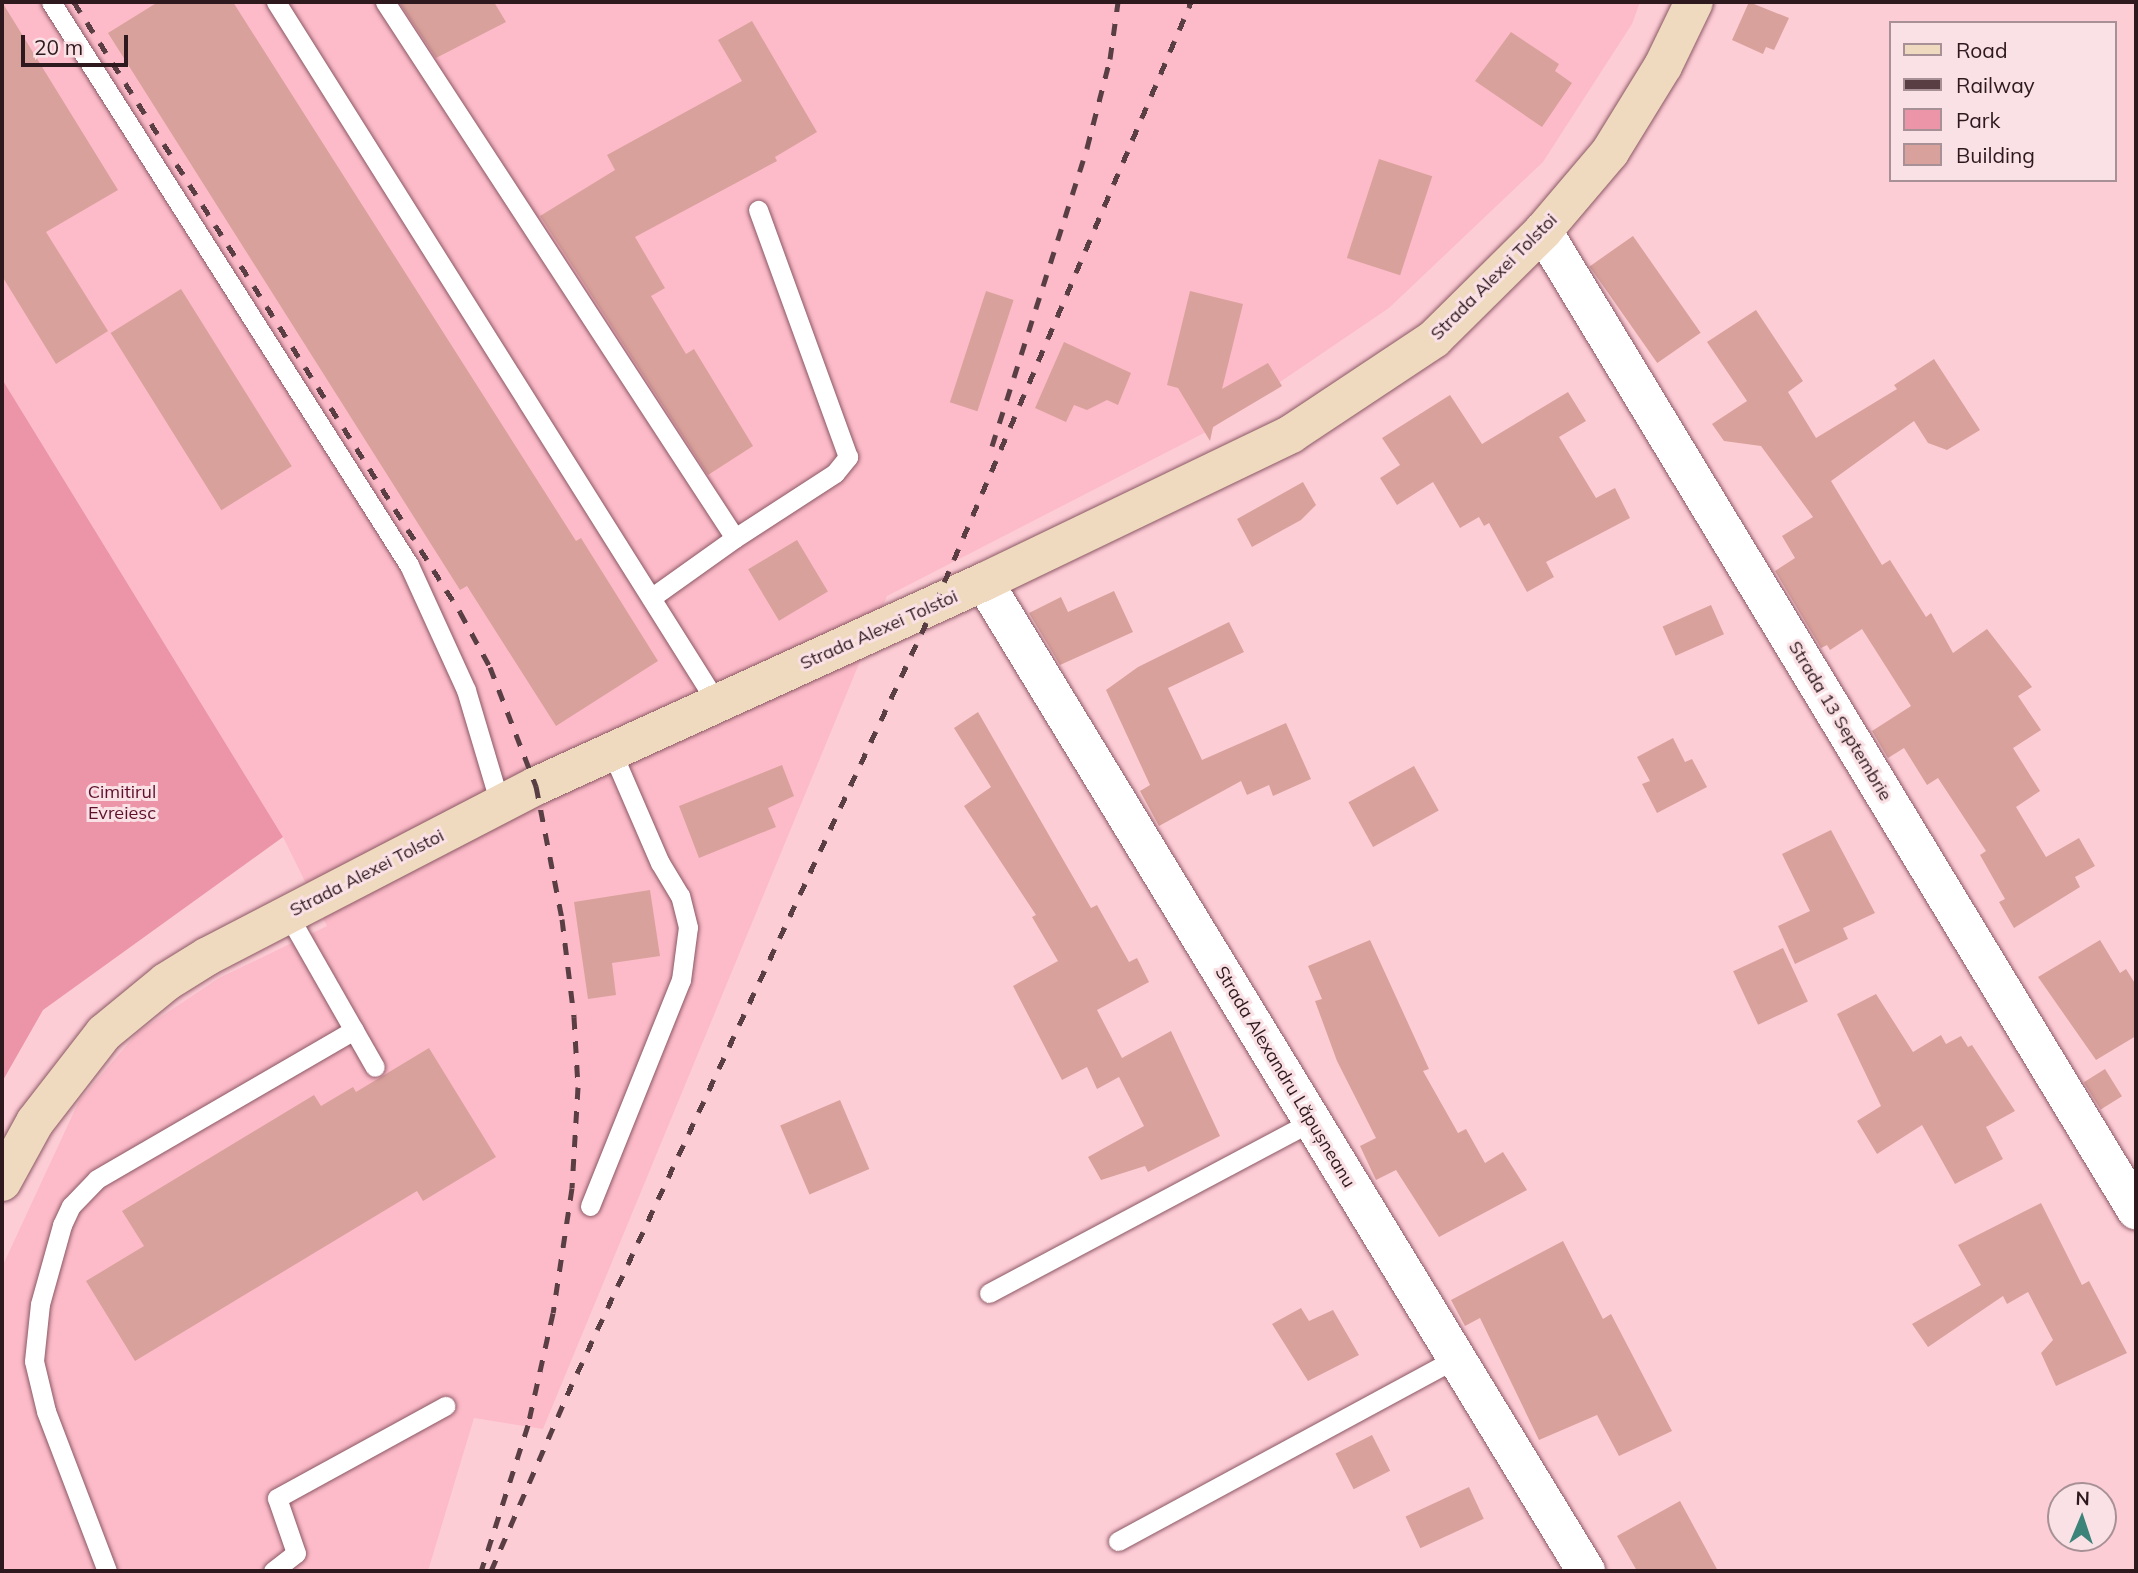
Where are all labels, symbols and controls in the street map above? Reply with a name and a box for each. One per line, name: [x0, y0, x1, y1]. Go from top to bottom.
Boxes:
scale bar: [24, 21, 131, 65]
legend: [1890, 21, 2117, 182]
text: 20 m: [34, 34, 83, 60]
text: Road: [1956, 37, 2007, 63]
text: Railway: [1956, 72, 2035, 98]
text: Park: [1956, 107, 2000, 133]
text: Building: [1956, 142, 2035, 168]
street label: Strada Alexei Tolstoi: [1426, 209, 1562, 345]
street label: Strada Alexei Tolstoi: [797, 586, 961, 674]
street label: Strada 13 Septembrie: [1784, 637, 1896, 805]
park label: Cimitirul Evreiesc: [88, 782, 156, 824]
street label: Strada Alexei Tolstoi: [286, 825, 448, 921]
street label: Strada Alexandru Lăpușneanu: [1210, 962, 1360, 1192]
north arrow: [2047, 1482, 2117, 1552]
text: N: [2075, 1486, 2090, 1510]

